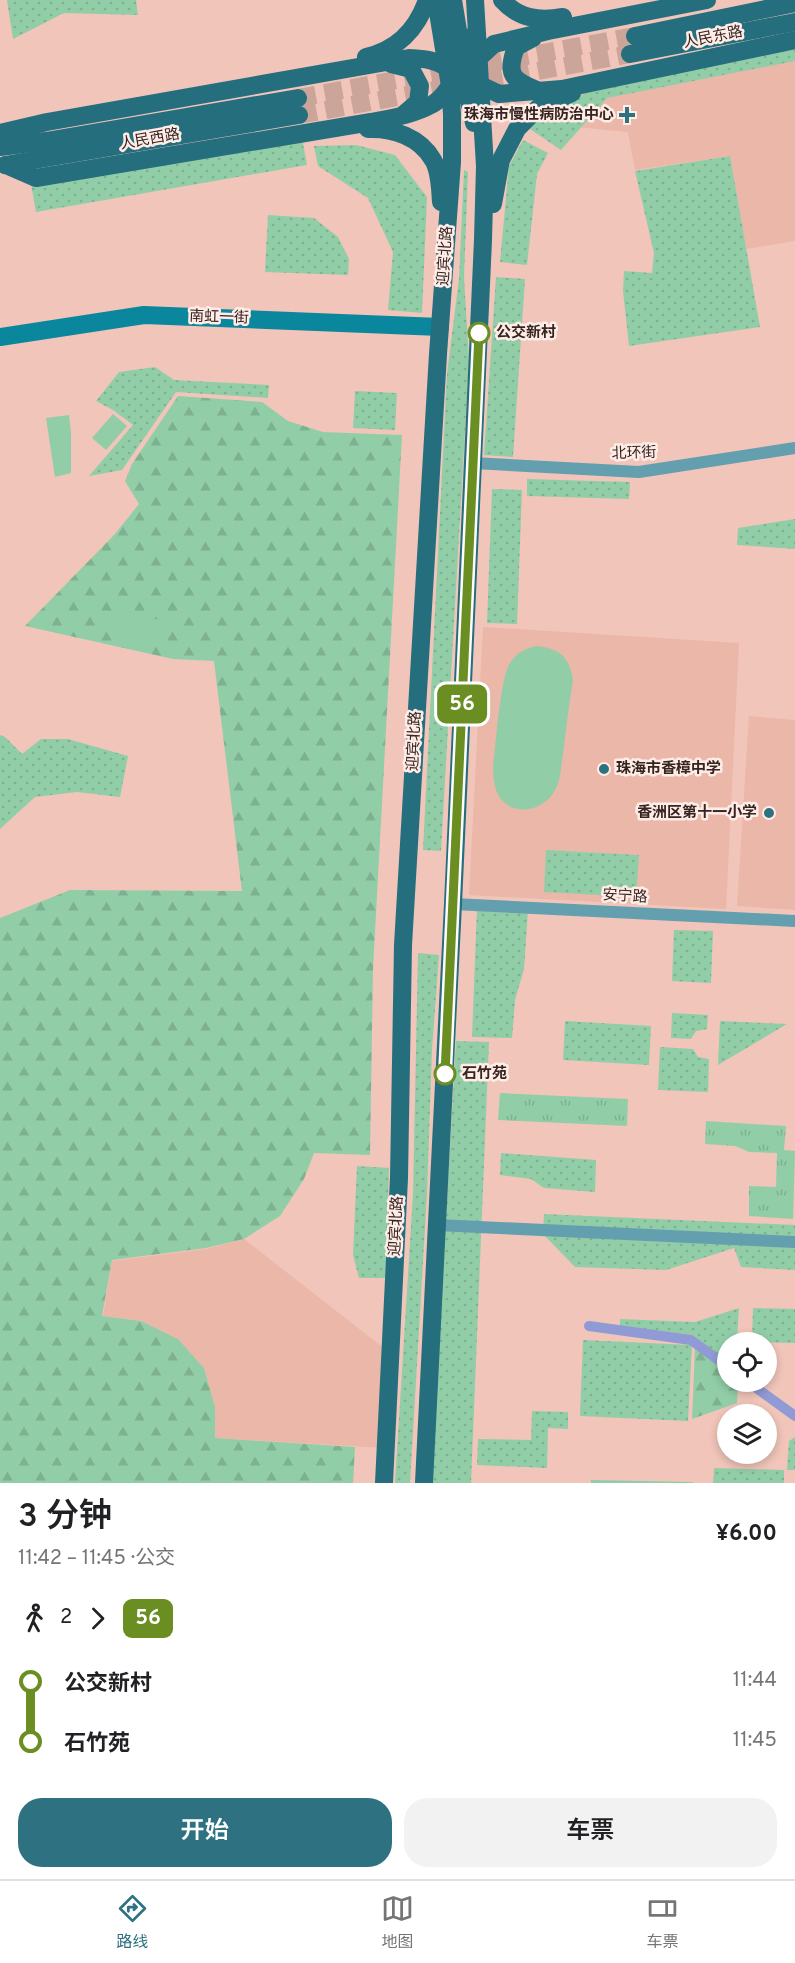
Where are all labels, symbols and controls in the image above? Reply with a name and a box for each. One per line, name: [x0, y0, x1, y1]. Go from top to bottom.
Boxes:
street label: 人民东路: [682, 23, 744, 53]
place label: 珠海市慢性病防治中心: [464, 106, 614, 125]
marker: 珠海市慢性病防治中心: [618, 106, 636, 124]
street label: 人民西路: [119, 125, 181, 155]
street label: 迎宾北路: [433, 225, 458, 287]
street label: 南虹一街: [189, 307, 249, 329]
marker: 公交新村: [468, 322, 490, 344]
place label: 公交新村: [496, 323, 556, 343]
street label: 北环街: [611, 443, 657, 464]
line badge: 56: [435, 684, 489, 724]
text: 56: [449, 691, 475, 718]
street label: 迎宾北路: [403, 710, 426, 771]
place label: 珠海市香樟中学: [616, 759, 721, 779]
marker: 珠海市香樟中学: [597, 762, 611, 776]
place label: 香洲区第十一小学: [637, 803, 757, 823]
marker: 香洲区第十一小学: [762, 806, 776, 820]
street label: 安宁路: [602, 886, 648, 908]
marker: 石竹苑: [434, 1063, 456, 1085]
place label: 石竹苑: [462, 1065, 507, 1084]
street label: 迎宾北路: [385, 1195, 408, 1256]
map controls: [717, 1332, 777, 1464]
button: locate: [717, 1332, 777, 1392]
button: layers: [717, 1404, 777, 1464]
text: 3 分钟: [18, 1497, 112, 1539]
text: ¥6.00: [716, 1521, 777, 1548]
text: 11:42 – 11:45 · 公交: [18, 1546, 175, 1572]
icon: walk: [18, 1602, 51, 1635]
icon: forward: [81, 1602, 114, 1635]
text: 2: [60, 1605, 72, 1631]
text: 56: [135, 1605, 161, 1632]
text: 11:44: [733, 1668, 777, 1694]
text: 公交新村: [64, 1671, 152, 1698]
text: 11:45: [733, 1728, 777, 1754]
text: 石竹苑: [64, 1731, 130, 1758]
button: 开始: [18, 1798, 392, 1867]
button: 车票: [404, 1798, 777, 1867]
tab: 路线: [116, 1892, 149, 1953]
tab: 地图: [381, 1892, 414, 1953]
tab: 车票: [646, 1892, 679, 1953]

